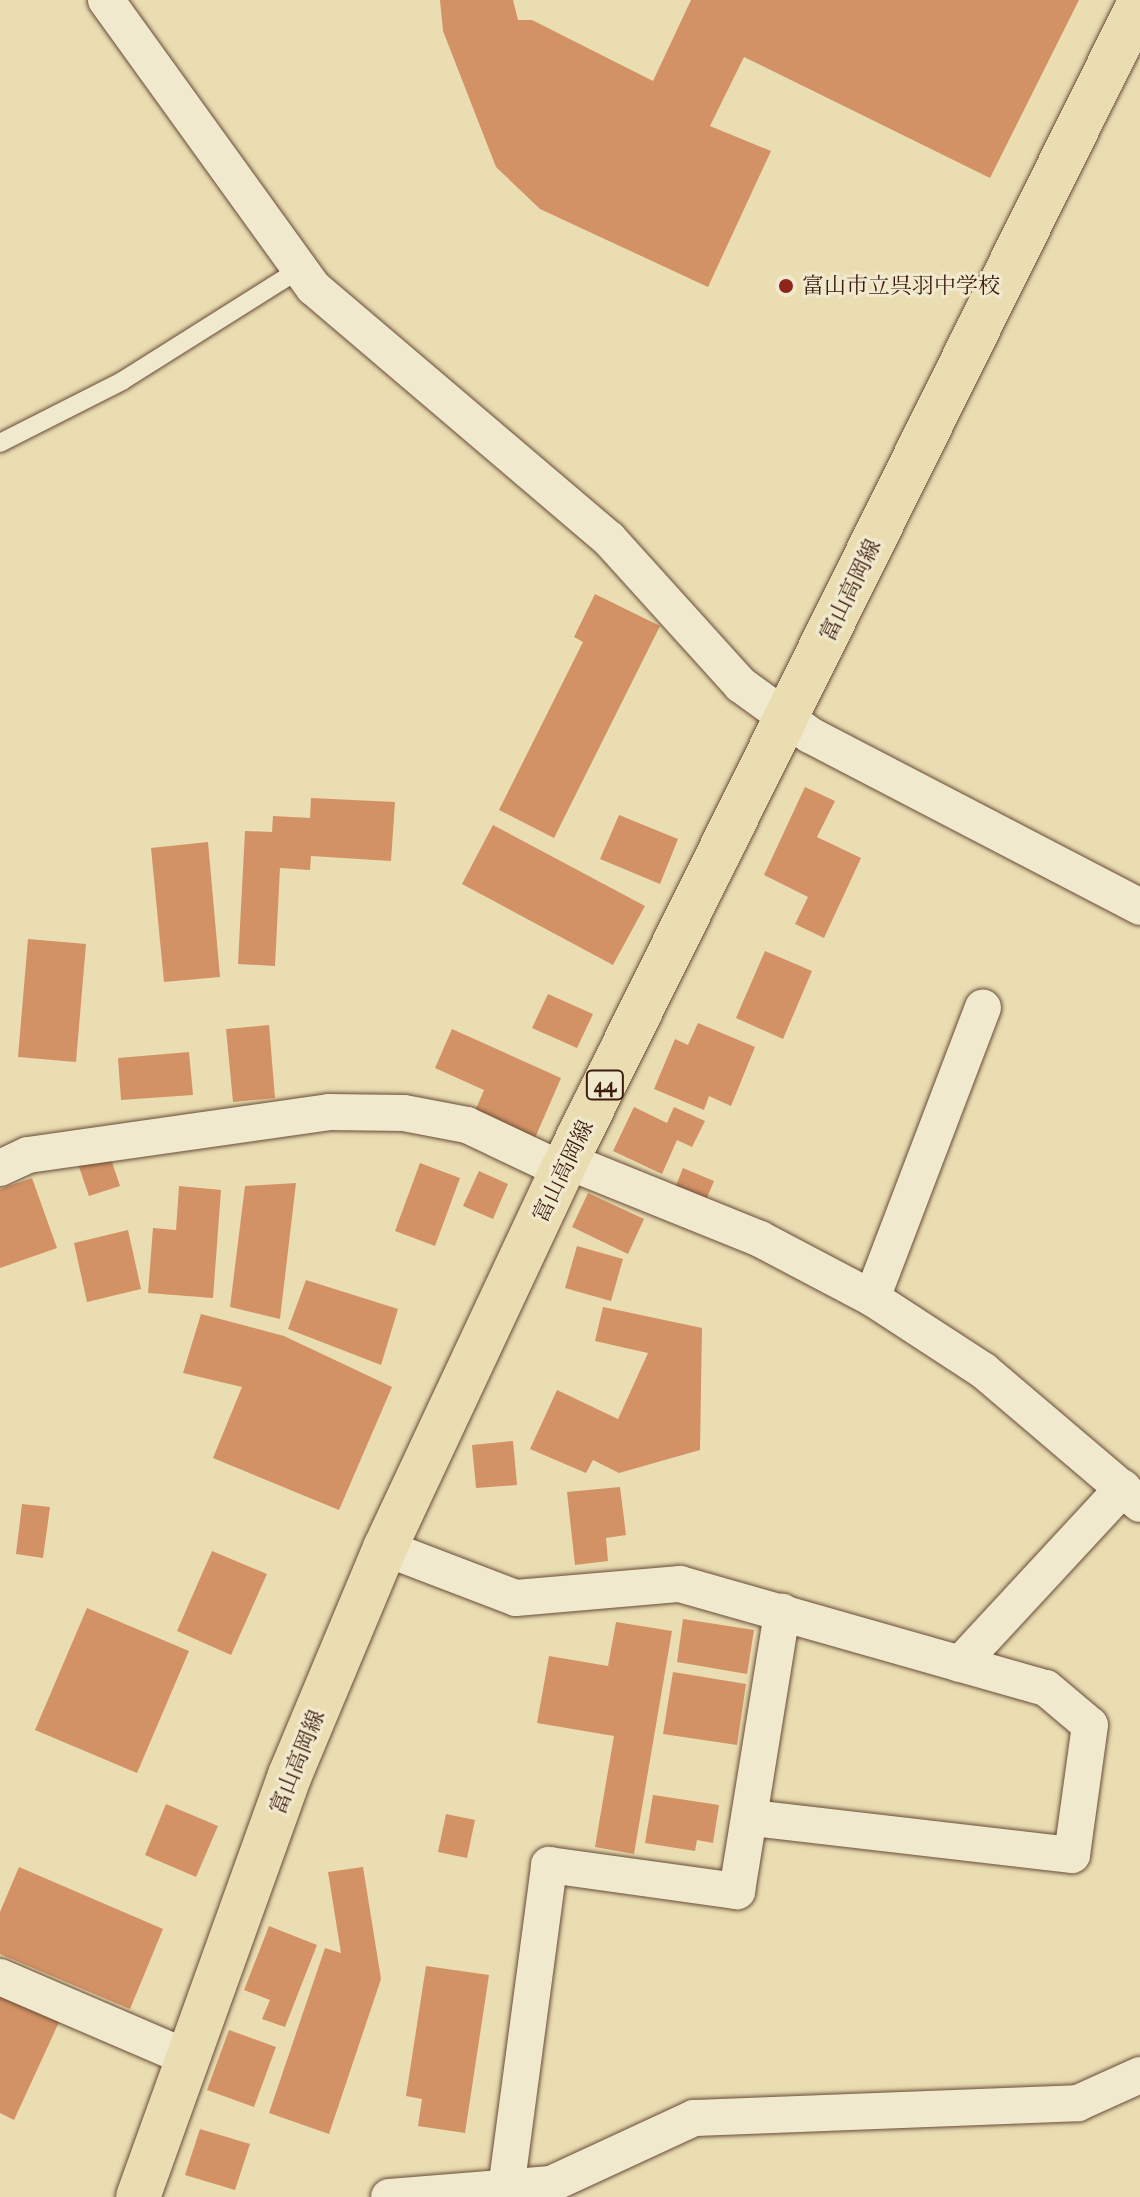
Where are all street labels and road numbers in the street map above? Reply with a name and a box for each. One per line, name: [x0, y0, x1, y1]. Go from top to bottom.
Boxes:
street label: 富山高岡線: [814, 535, 886, 645]
road number: 44: [585, 1069, 625, 1101]
street label: 富山高岡線: [527, 1116, 599, 1226]
street label: 富山高岡線: [264, 1706, 330, 1818]

